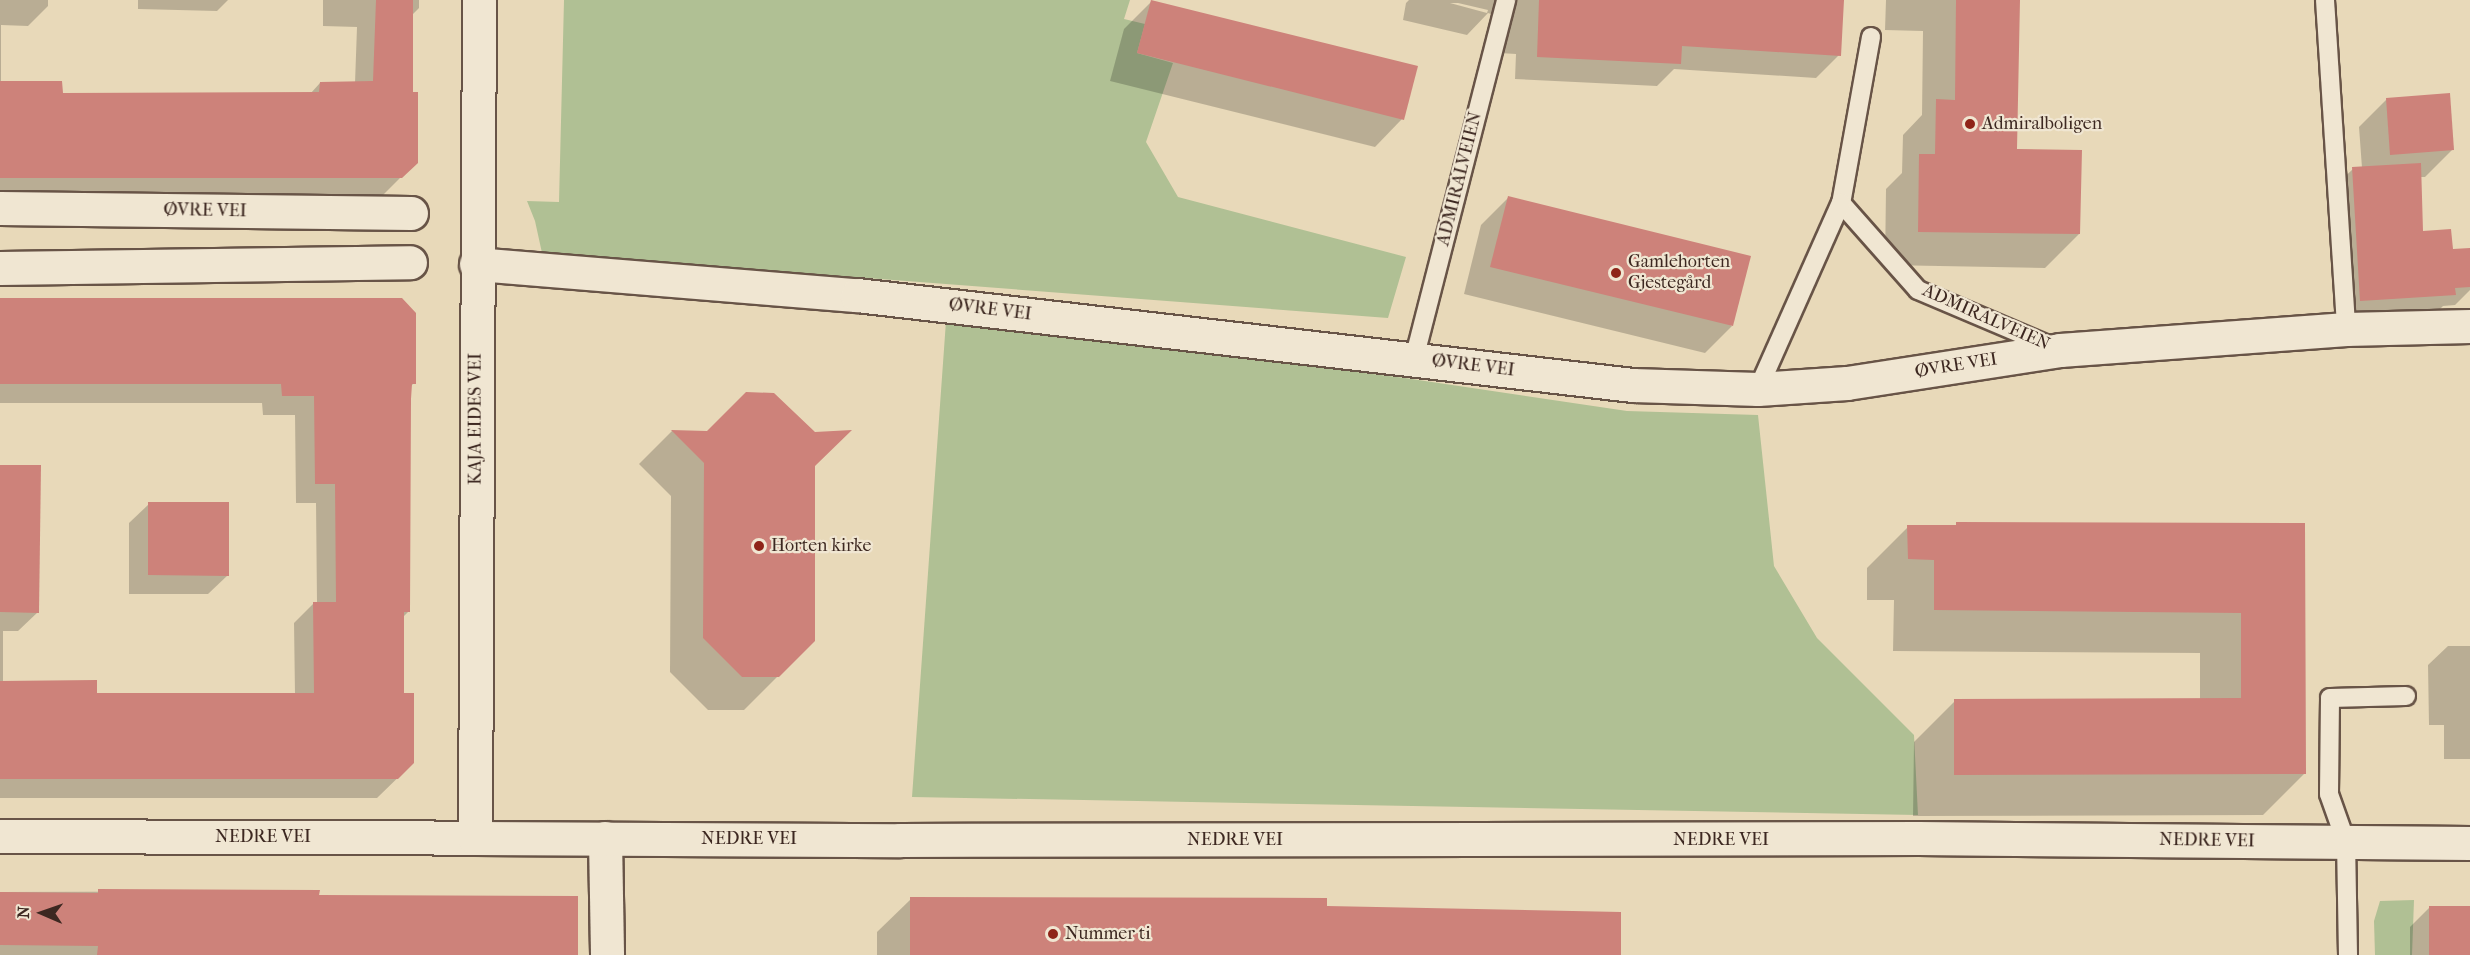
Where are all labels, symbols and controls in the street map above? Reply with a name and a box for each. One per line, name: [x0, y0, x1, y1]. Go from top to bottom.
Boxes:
street label: ADMIRALVEIEN: [1433, 110, 1487, 248]
place label: Admiralboligen: [1982, 113, 2102, 135]
marker: Admiralboligen: [1963, 117, 1977, 131]
street label: ØVRE VEI: [163, 199, 247, 223]
place label: Gamlehorten Gjestegård: [1628, 252, 1730, 294]
marker: Gamlehorten Gjestegård: [1609, 266, 1623, 280]
street label: ADMIRALVEIEN: [1919, 280, 2053, 356]
street label: ØVRE VEI: [947, 294, 1033, 326]
street label: ØVRE VEI: [1913, 349, 1999, 383]
street label: ØVRE VEI: [1430, 350, 1516, 382]
street label: KAJA EIDES VEI: [465, 353, 487, 485]
place label: Horten kirke: [771, 535, 871, 557]
marker: Horten kirke: [752, 539, 766, 553]
street label: NEDRE VEI: [215, 826, 311, 848]
street label: NEDRE VEI: [701, 828, 797, 850]
street label: NEDRE VEI: [1187, 829, 1283, 851]
street label: NEDRE VEI: [1673, 829, 1769, 851]
street label: NEDRE VEI: [2159, 829, 2255, 853]
north arrow: [12, 883, 72, 943]
text: N: [14, 906, 33, 919]
place label: Nummer ti: [1065, 923, 1151, 945]
marker: Nummer ti: [1046, 927, 1060, 941]

